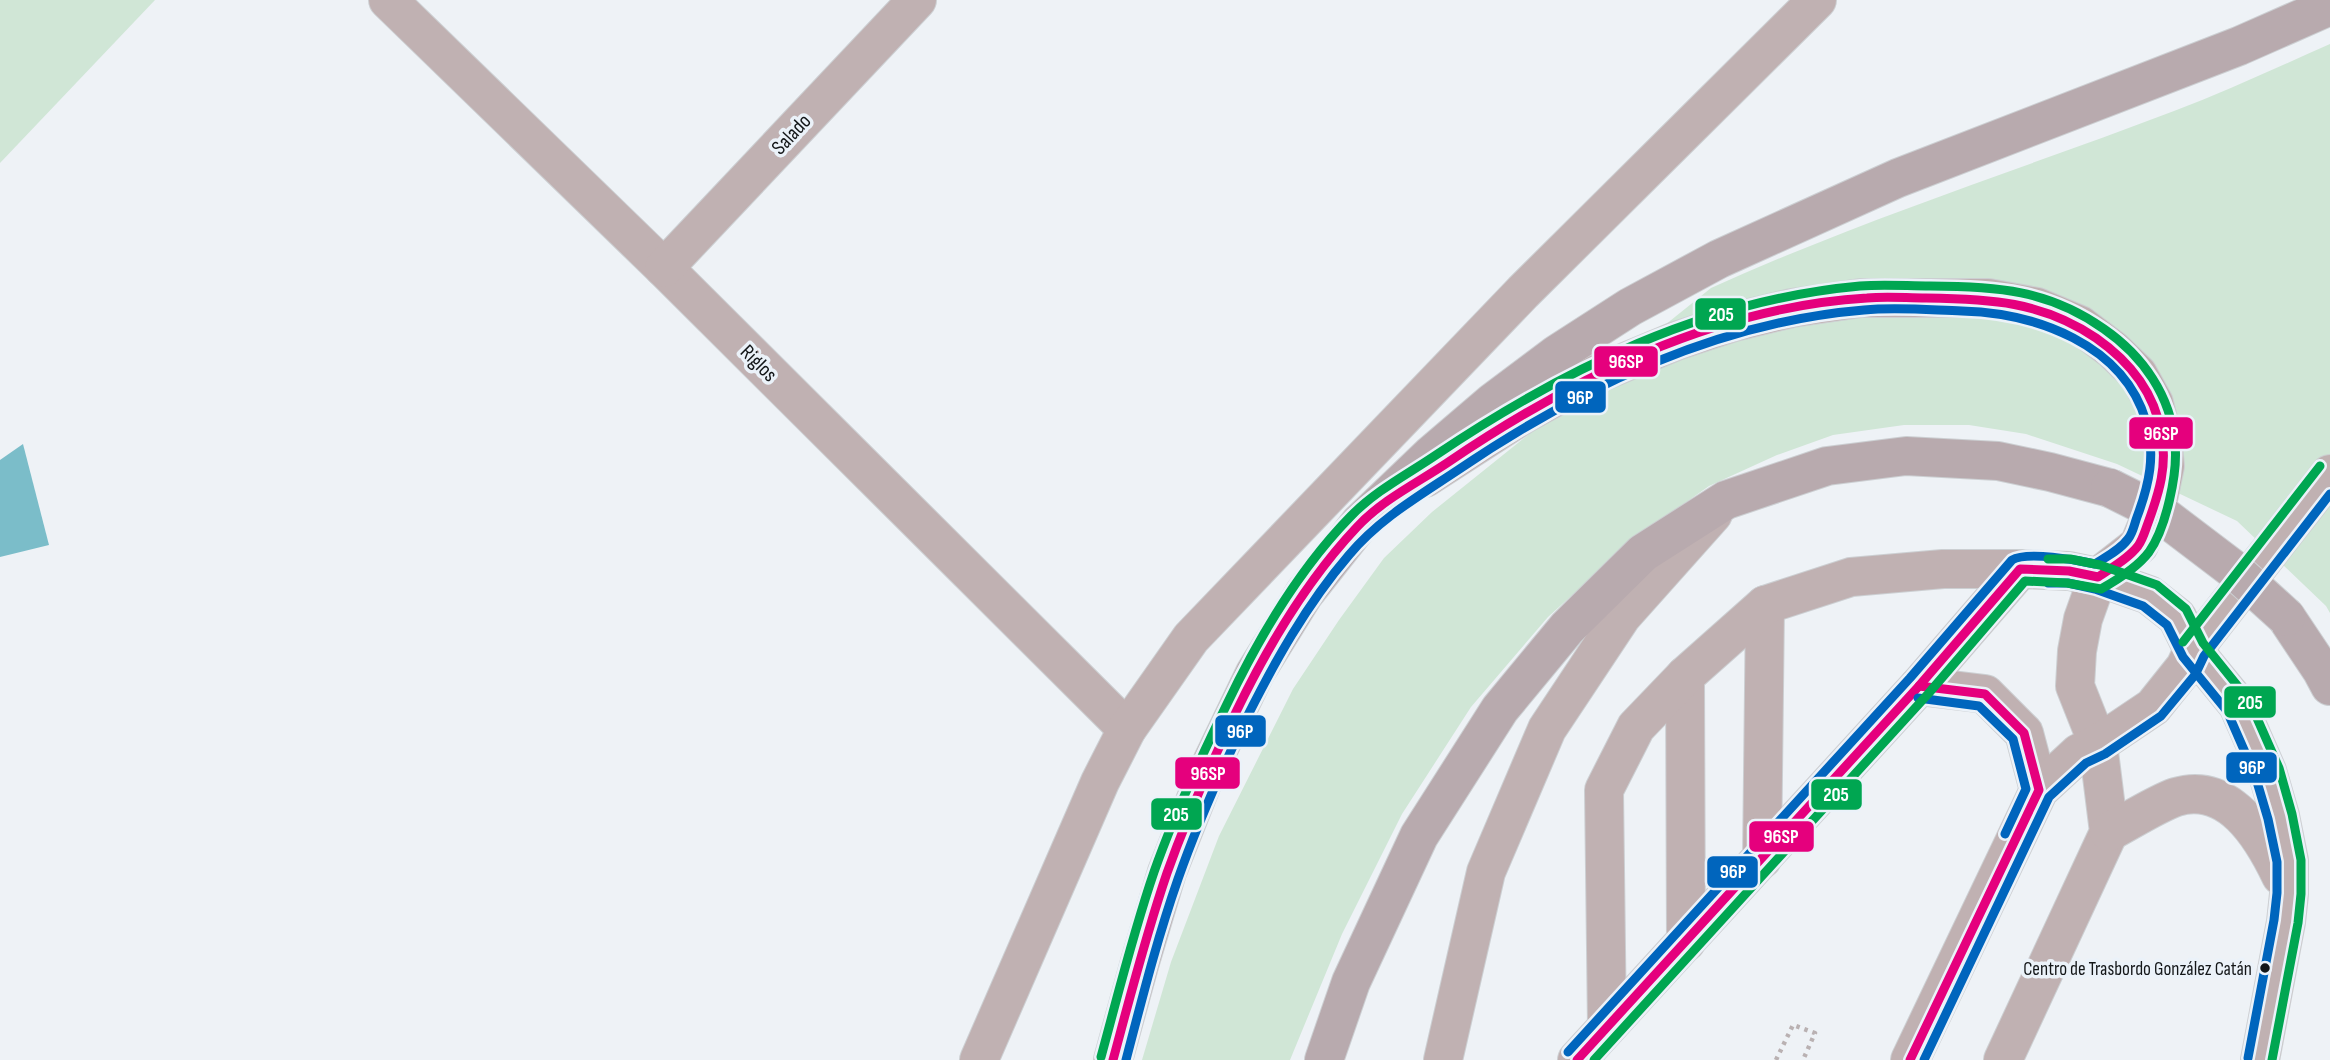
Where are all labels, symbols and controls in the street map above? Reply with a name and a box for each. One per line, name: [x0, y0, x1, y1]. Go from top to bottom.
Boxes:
street label: Salado: [766, 109, 816, 160]
line badge: 205: [1694, 297, 1747, 331]
text: 205: [1708, 304, 1734, 327]
street label: Riglos: [735, 340, 782, 387]
line badge: 96SP: [1593, 345, 1659, 378]
text: 96SP: [1608, 351, 1644, 374]
line badge: 96P: [1554, 380, 1607, 414]
text: 96P: [1567, 387, 1594, 410]
line badge: 96SP: [2128, 416, 2194, 450]
text: 96SP: [2143, 423, 2179, 446]
line badge: 205: [2223, 685, 2277, 719]
text: 205: [2237, 692, 2263, 715]
line badge: 96P: [1214, 714, 1267, 748]
text: 96P: [1227, 721, 1254, 744]
line badge: 96P: [2225, 751, 2278, 784]
line badge: 96SP: [1174, 756, 1241, 790]
text: 96P: [2239, 757, 2266, 780]
text: 96SP: [1190, 763, 1226, 786]
line badge: 205: [1810, 778, 1863, 811]
text: 205: [1823, 784, 1849, 807]
line badge: 205: [1150, 797, 1203, 831]
text: 205: [1163, 804, 1189, 827]
line badge: 96SP: [1748, 820, 1815, 853]
text: 96SP: [1763, 826, 1799, 849]
line badge: 96P: [1706, 855, 1759, 889]
text: 96P: [1720, 861, 1747, 884]
place label: Centro de Trasbordo González Catán: [2023, 958, 2252, 981]
marker: Centro de Trasbordo González Catán: [2258, 961, 2272, 975]

